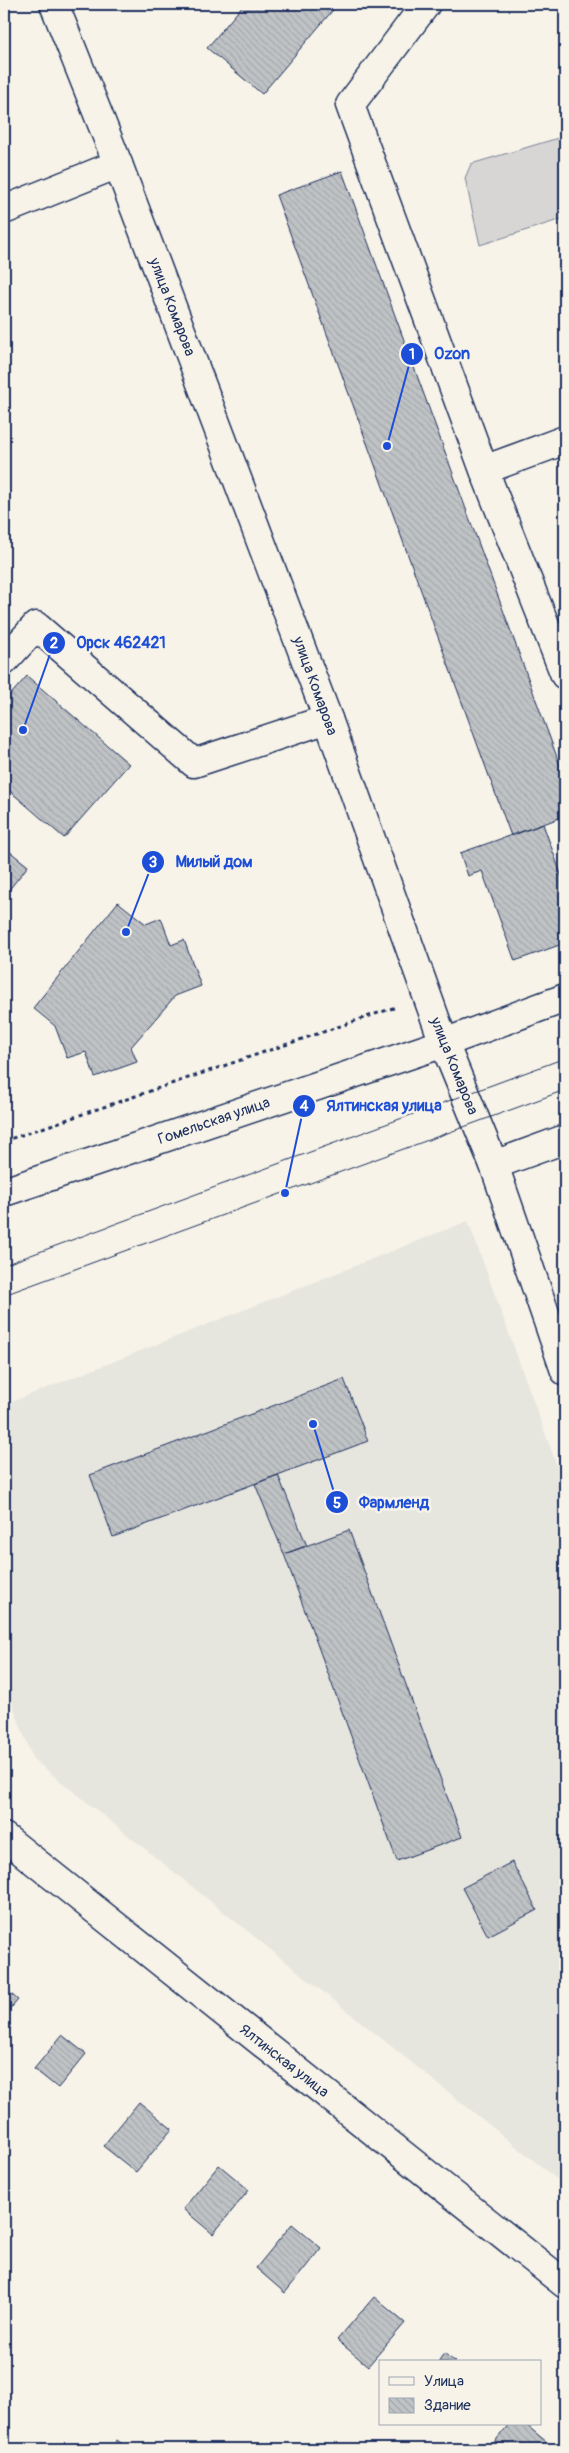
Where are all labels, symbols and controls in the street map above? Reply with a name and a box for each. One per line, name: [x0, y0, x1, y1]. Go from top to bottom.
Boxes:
street label: улица Комарова: [144, 254, 199, 359]
callout: Ozon: [399, 338, 480, 369]
text: Ozon: [434, 344, 470, 364]
text: 1: [409, 345, 415, 364]
callout: Орск 462421: [42, 627, 176, 658]
text: Орск 462421: [76, 633, 166, 653]
street label: улица Комарова: [288, 633, 342, 738]
text: 2: [50, 634, 58, 653]
callout: Милый дом: [140, 846, 262, 877]
text: Милый дом: [175, 852, 253, 872]
text: 3: [149, 853, 157, 872]
street label: улица Комарова: [425, 1013, 482, 1118]
callout: Ялтинская улица: [291, 1090, 452, 1121]
street label: Гомельская улица: [155, 1093, 273, 1149]
text: Ялтинская улица: [326, 1096, 442, 1116]
text: 4: [300, 1097, 309, 1116]
callout: Фармленд: [324, 1487, 439, 1518]
text: Фармленд: [358, 1493, 429, 1513]
text: 5: [333, 1494, 341, 1513]
street label: Ялтинская улица: [236, 2020, 333, 2102]
legend: [379, 2360, 542, 2426]
text: Улица: [424, 2372, 464, 2391]
text: Здание: [424, 2396, 471, 2415]

